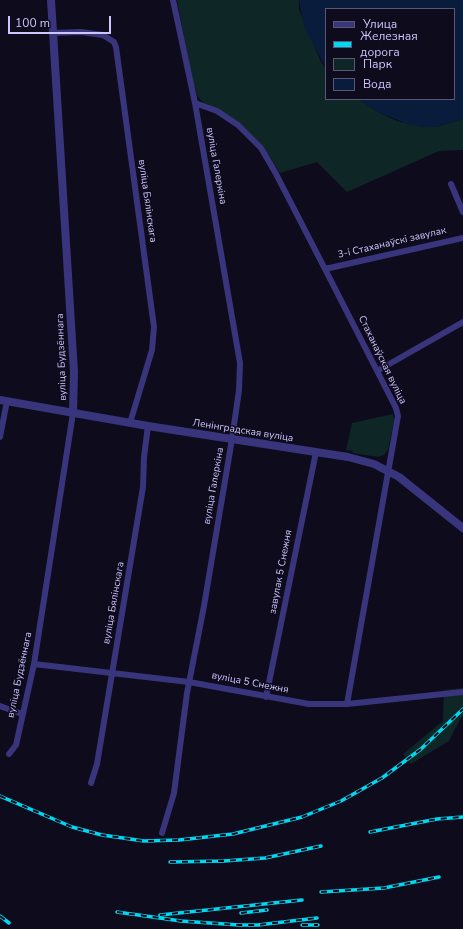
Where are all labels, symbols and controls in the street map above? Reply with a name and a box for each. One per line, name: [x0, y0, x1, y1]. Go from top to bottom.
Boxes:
scale bar: [10, 8, 113, 34]
legend: [325, 8, 455, 100]
text: 100 m: [15, 15, 50, 31]
text: Улица: [363, 16, 397, 32]
text: Железная дорога: [360, 28, 418, 60]
text: Парк: [363, 56, 392, 72]
text: Вода: [363, 76, 391, 92]
street label: вуліца Галеркіна: [203, 127, 229, 205]
street label: вуліца Бялінскага: [135, 159, 159, 243]
street label: 3-і Стаханаўскі завулак: [337, 225, 447, 261]
street label: вуліца Будзённага: [54, 313, 70, 401]
street label: Стаханаўская вуліца: [355, 314, 409, 406]
street label: Ленінградская вуліца: [192, 417, 294, 445]
street label: вуліца Галеркіна: [201, 447, 227, 525]
street label: завулак 5 Снежня: [267, 529, 295, 615]
street label: вуліца Бялінскага: [101, 561, 127, 645]
street label: вуліца Будзённага: [5, 631, 35, 719]
street label: вуліца 5 Снежня: [210, 670, 290, 696]

